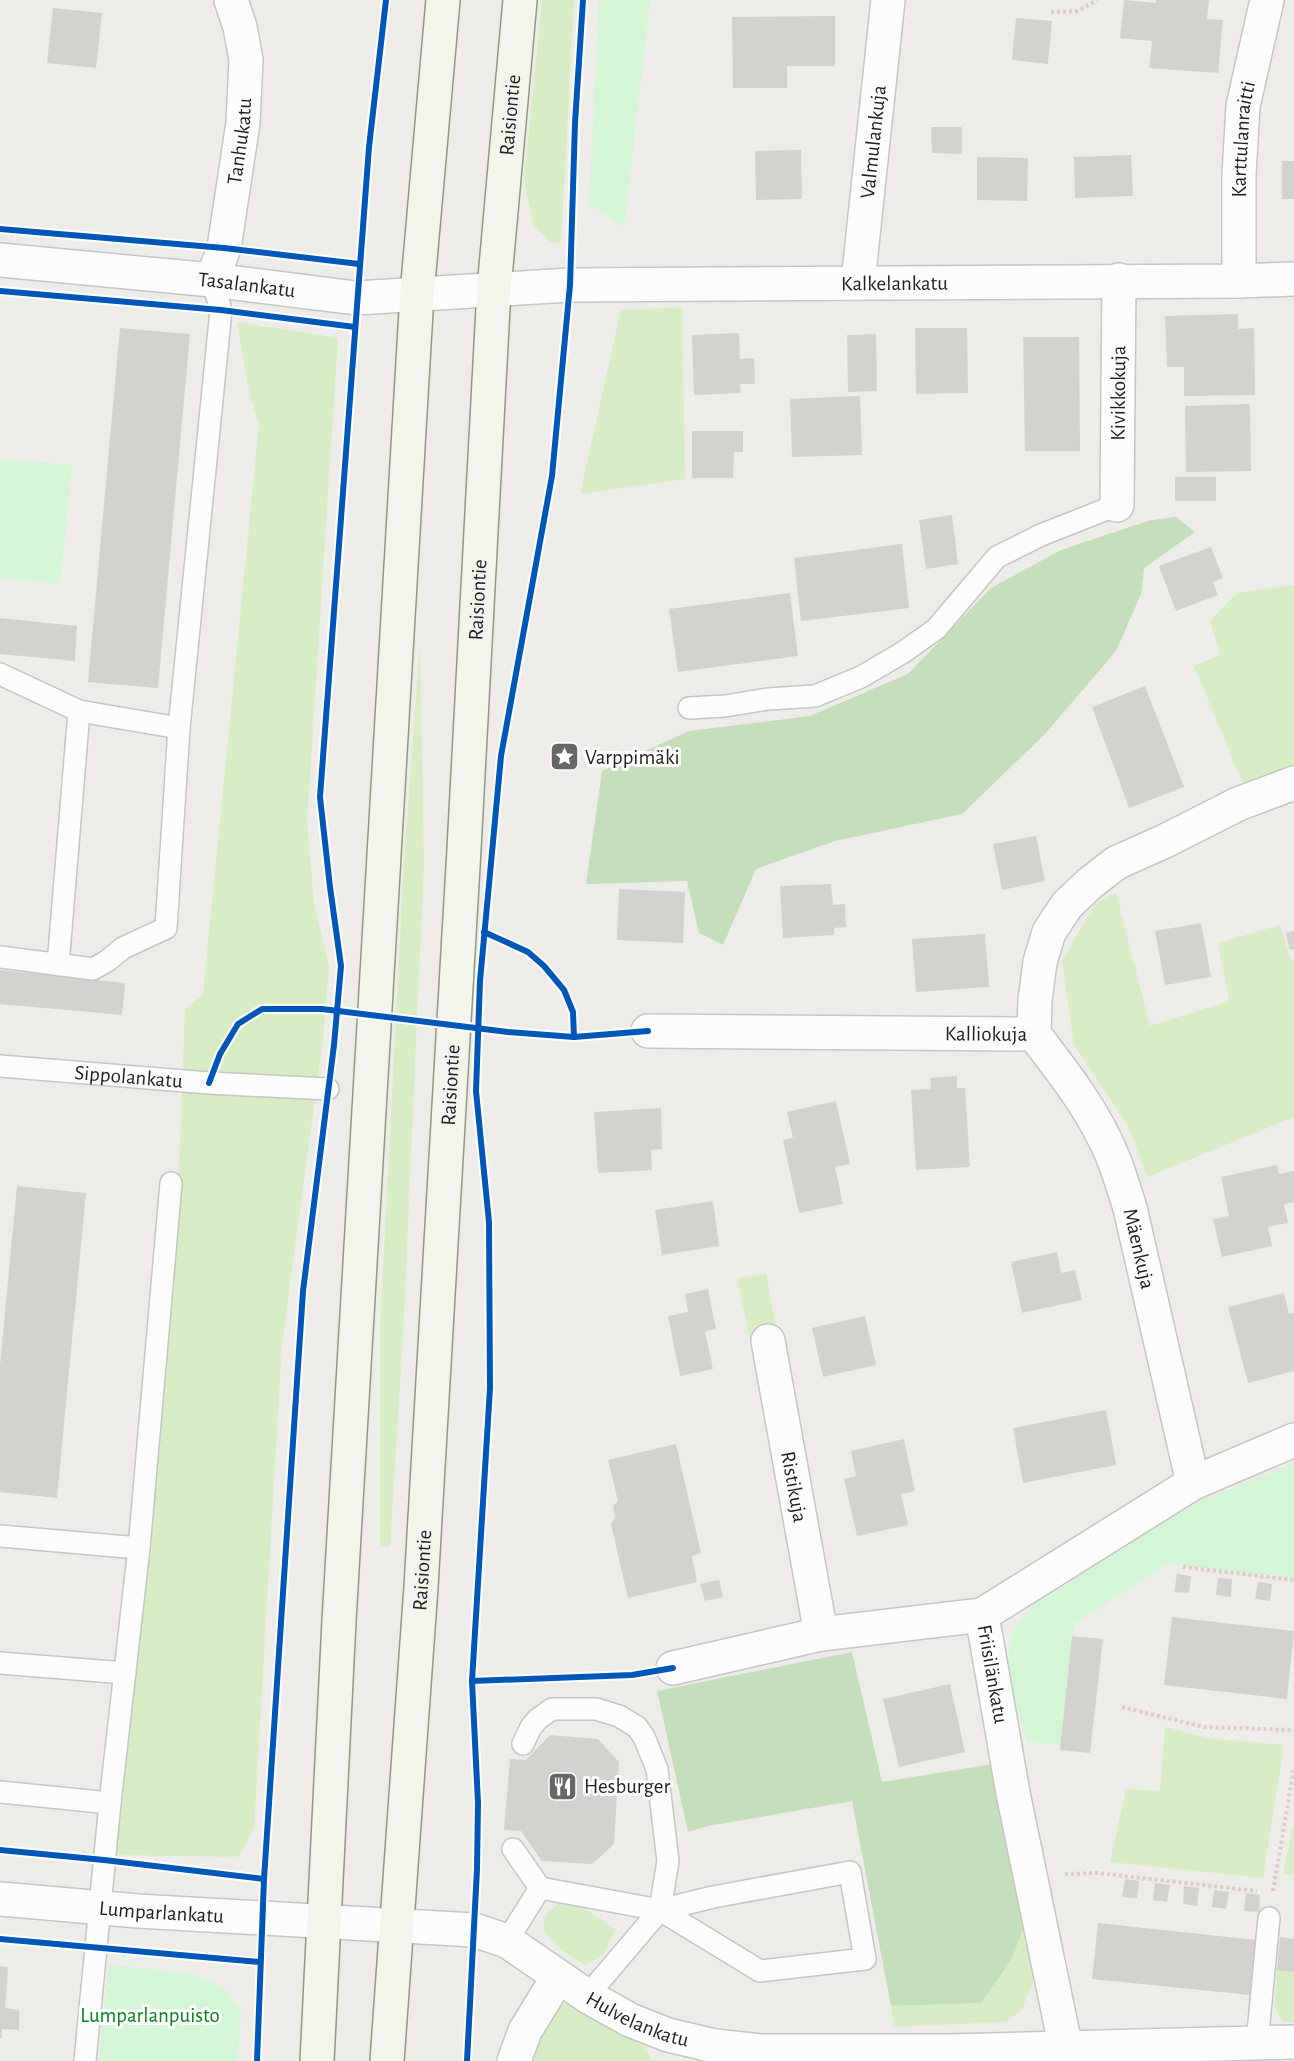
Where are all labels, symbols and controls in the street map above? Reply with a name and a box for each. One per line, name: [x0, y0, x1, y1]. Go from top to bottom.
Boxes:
street label: Raisiontie: [496, 74, 524, 156]
street label: Karttulanraitti: [1229, 79, 1259, 197]
street label: Valmulankuja: [857, 84, 890, 200]
street label: Tanhukatu: [224, 97, 255, 186]
street label: Tasalankatu: [197, 269, 297, 301]
street label: Kalkelankatu: [841, 273, 948, 294]
street label: Kivikkokuja: [1108, 345, 1129, 441]
street label: Raisiontie: [465, 559, 491, 641]
place icon: Varppimäki: [548, 741, 580, 773]
place label: Varppimäki: [585, 747, 680, 768]
street label: Kalliokuja: [945, 1023, 1028, 1045]
street label: Raisiontie: [438, 1044, 464, 1126]
street label: Sippolankatu: [74, 1062, 184, 1092]
street label: Mäenkuja: [1119, 1206, 1158, 1291]
street label: Ristikuja: [777, 1449, 811, 1524]
street label: Raisiontie: [409, 1529, 435, 1612]
street label: Friisilänkatu: [973, 1623, 1012, 1725]
restaurant icon: Hesburger: [547, 1770, 579, 1802]
place label: Hesburger: [584, 1776, 670, 1797]
street label: Lumparlankatu: [98, 1898, 225, 1927]
street label: Hulvelankatu: [583, 1988, 691, 2051]
park label: Lumparlanpuisto: [80, 2005, 220, 2026]

